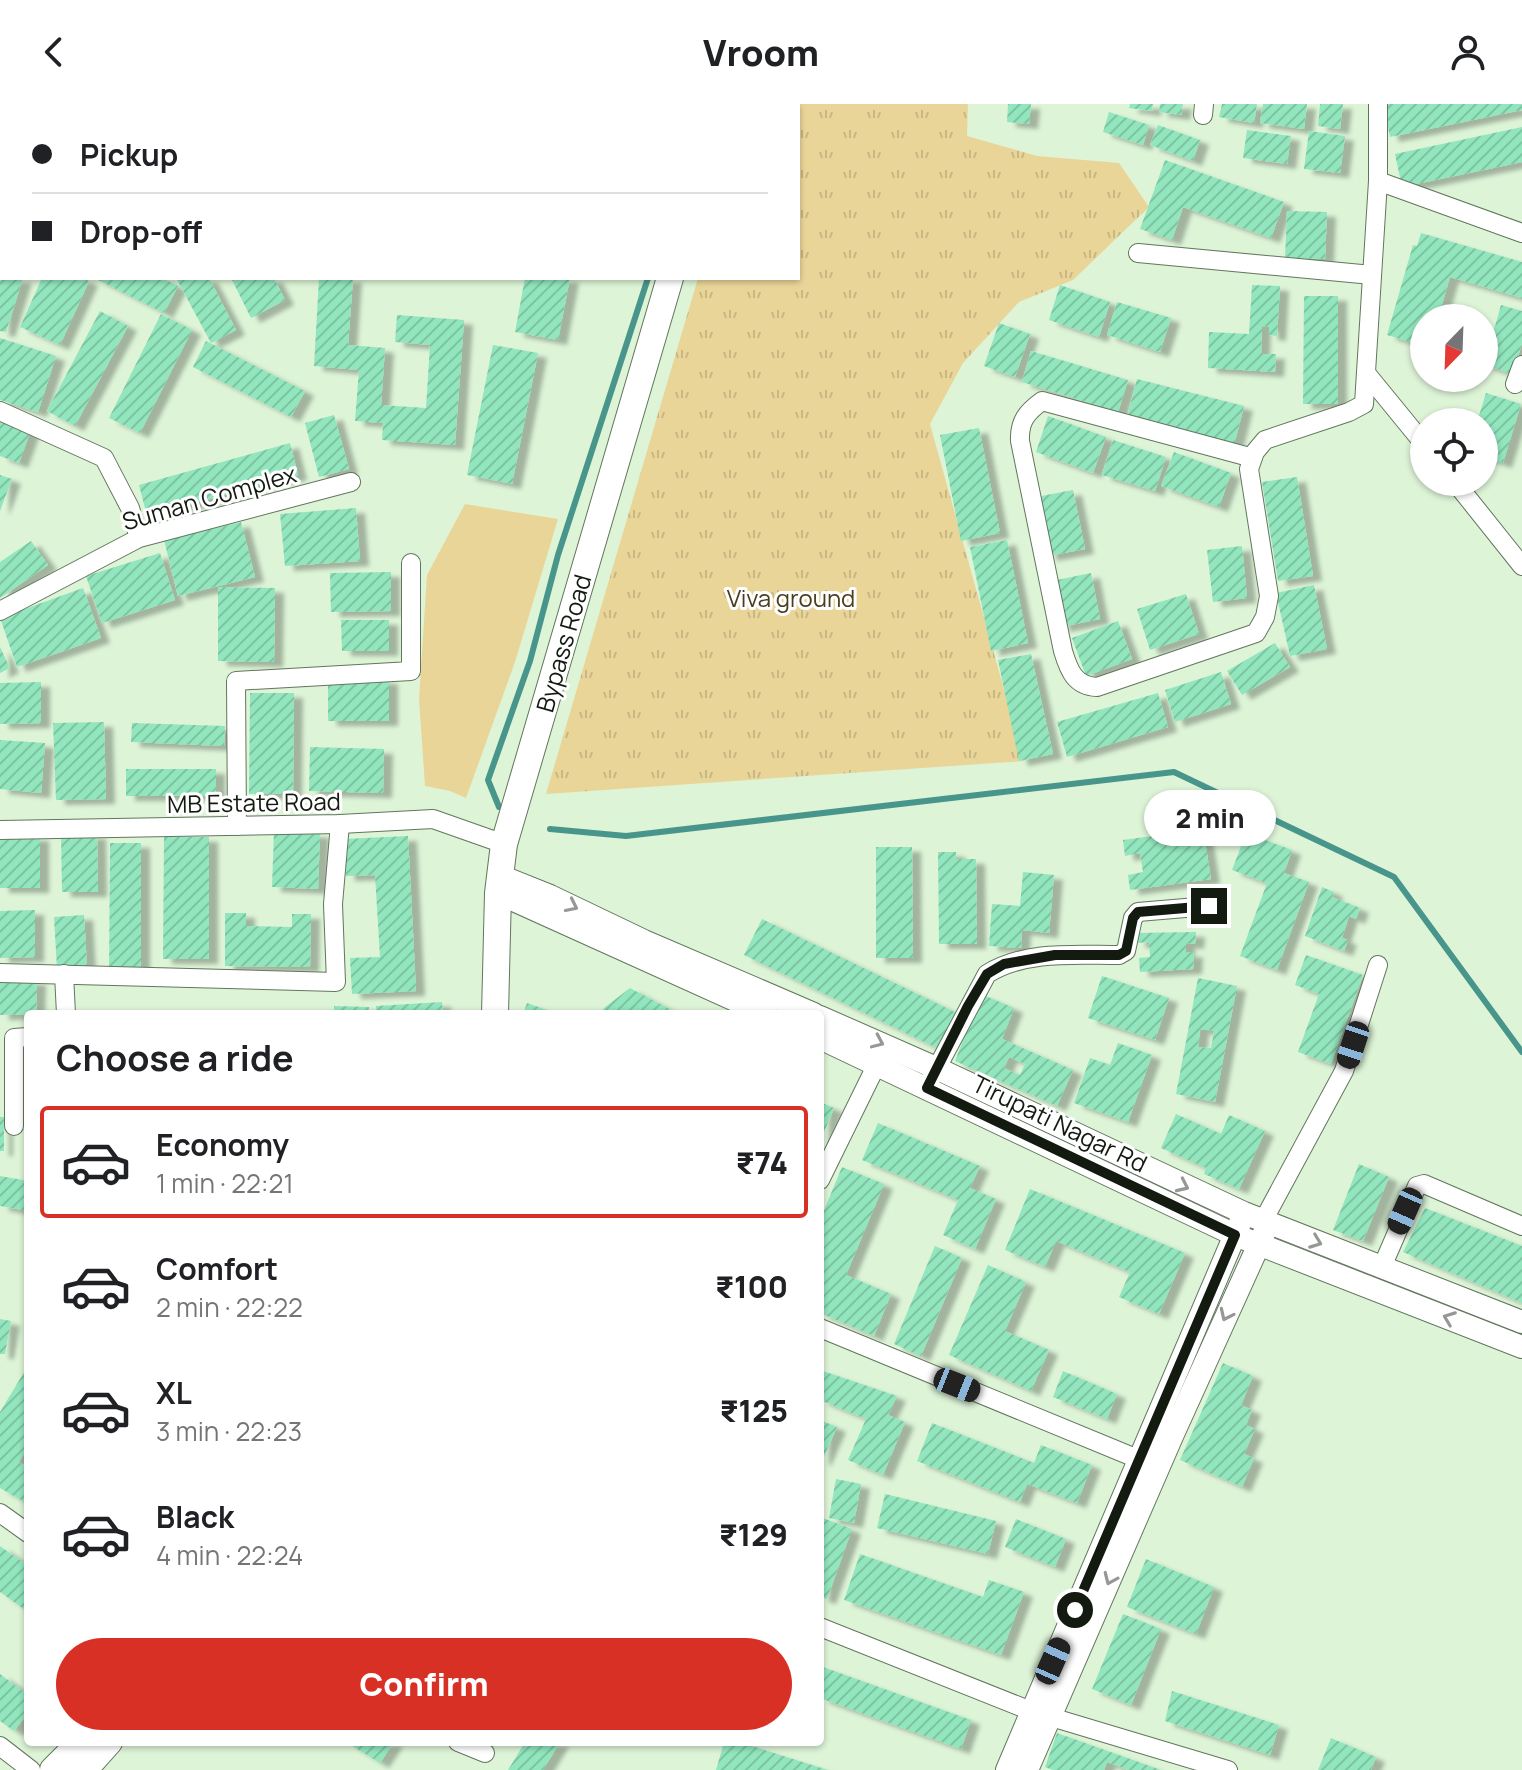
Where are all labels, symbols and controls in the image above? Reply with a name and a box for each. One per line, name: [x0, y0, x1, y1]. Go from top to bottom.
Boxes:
text: Vroom: [703, 28, 819, 77]
icon: back: [32, 30, 76, 74]
icon: person: [1446, 30, 1490, 74]
text: Pickup: [80, 134, 178, 175]
text: Drop-off: [80, 211, 202, 252]
north arrow: [1410, 304, 1498, 392]
map controls: [1410, 304, 1498, 496]
button: locate: [1410, 408, 1498, 496]
street label: Suman Complex: [118, 456, 300, 538]
street label: Bypass Road: [528, 570, 598, 716]
park label: Viva ground: [727, 581, 855, 614]
street label: MB Estate Road: [167, 784, 341, 820]
callout: 2 min: [1143, 790, 1275, 846]
text: 2 min: [1176, 800, 1244, 836]
route end: [1191, 888, 1227, 924]
one-way arrow: [563, 896, 578, 912]
car: [1334, 1018, 1372, 1072]
one-way arrow: [870, 1032, 884, 1048]
text: Choose a ride: [56, 1033, 294, 1082]
street label: Tirupati Nagar Rd: [967, 1066, 1153, 1180]
text: Economy: [156, 1124, 289, 1165]
icon: car: [60, 1126, 132, 1198]
text: ₹74: [736, 1142, 788, 1183]
text: 1 min · 22:21: [156, 1165, 294, 1201]
one-way arrow: [1175, 1176, 1189, 1192]
car: [1384, 1184, 1426, 1238]
one-way arrow: [1308, 1232, 1322, 1248]
text: Comfort: [156, 1248, 278, 1289]
icon: car: [60, 1250, 132, 1322]
text: ₹100: [715, 1266, 788, 1307]
text: 2 min · 22:22: [156, 1289, 303, 1325]
one-way arrow: [1220, 1307, 1236, 1322]
one-way arrow: [1443, 1312, 1457, 1328]
car: [930, 1365, 984, 1405]
text: XL: [156, 1372, 192, 1413]
icon: car: [60, 1374, 132, 1446]
text: ₹125: [720, 1390, 788, 1431]
text: 3 min · 22:23: [156, 1413, 302, 1449]
text: Black: [156, 1496, 234, 1537]
icon: car: [60, 1498, 132, 1570]
text: ₹129: [719, 1514, 788, 1555]
text: 4 min · 22:24: [156, 1537, 303, 1573]
one-way arrow: [1104, 1571, 1120, 1585]
route start: [1057, 1592, 1093, 1628]
car: [1032, 1634, 1074, 1688]
button: Confirm: [56, 1638, 792, 1730]

